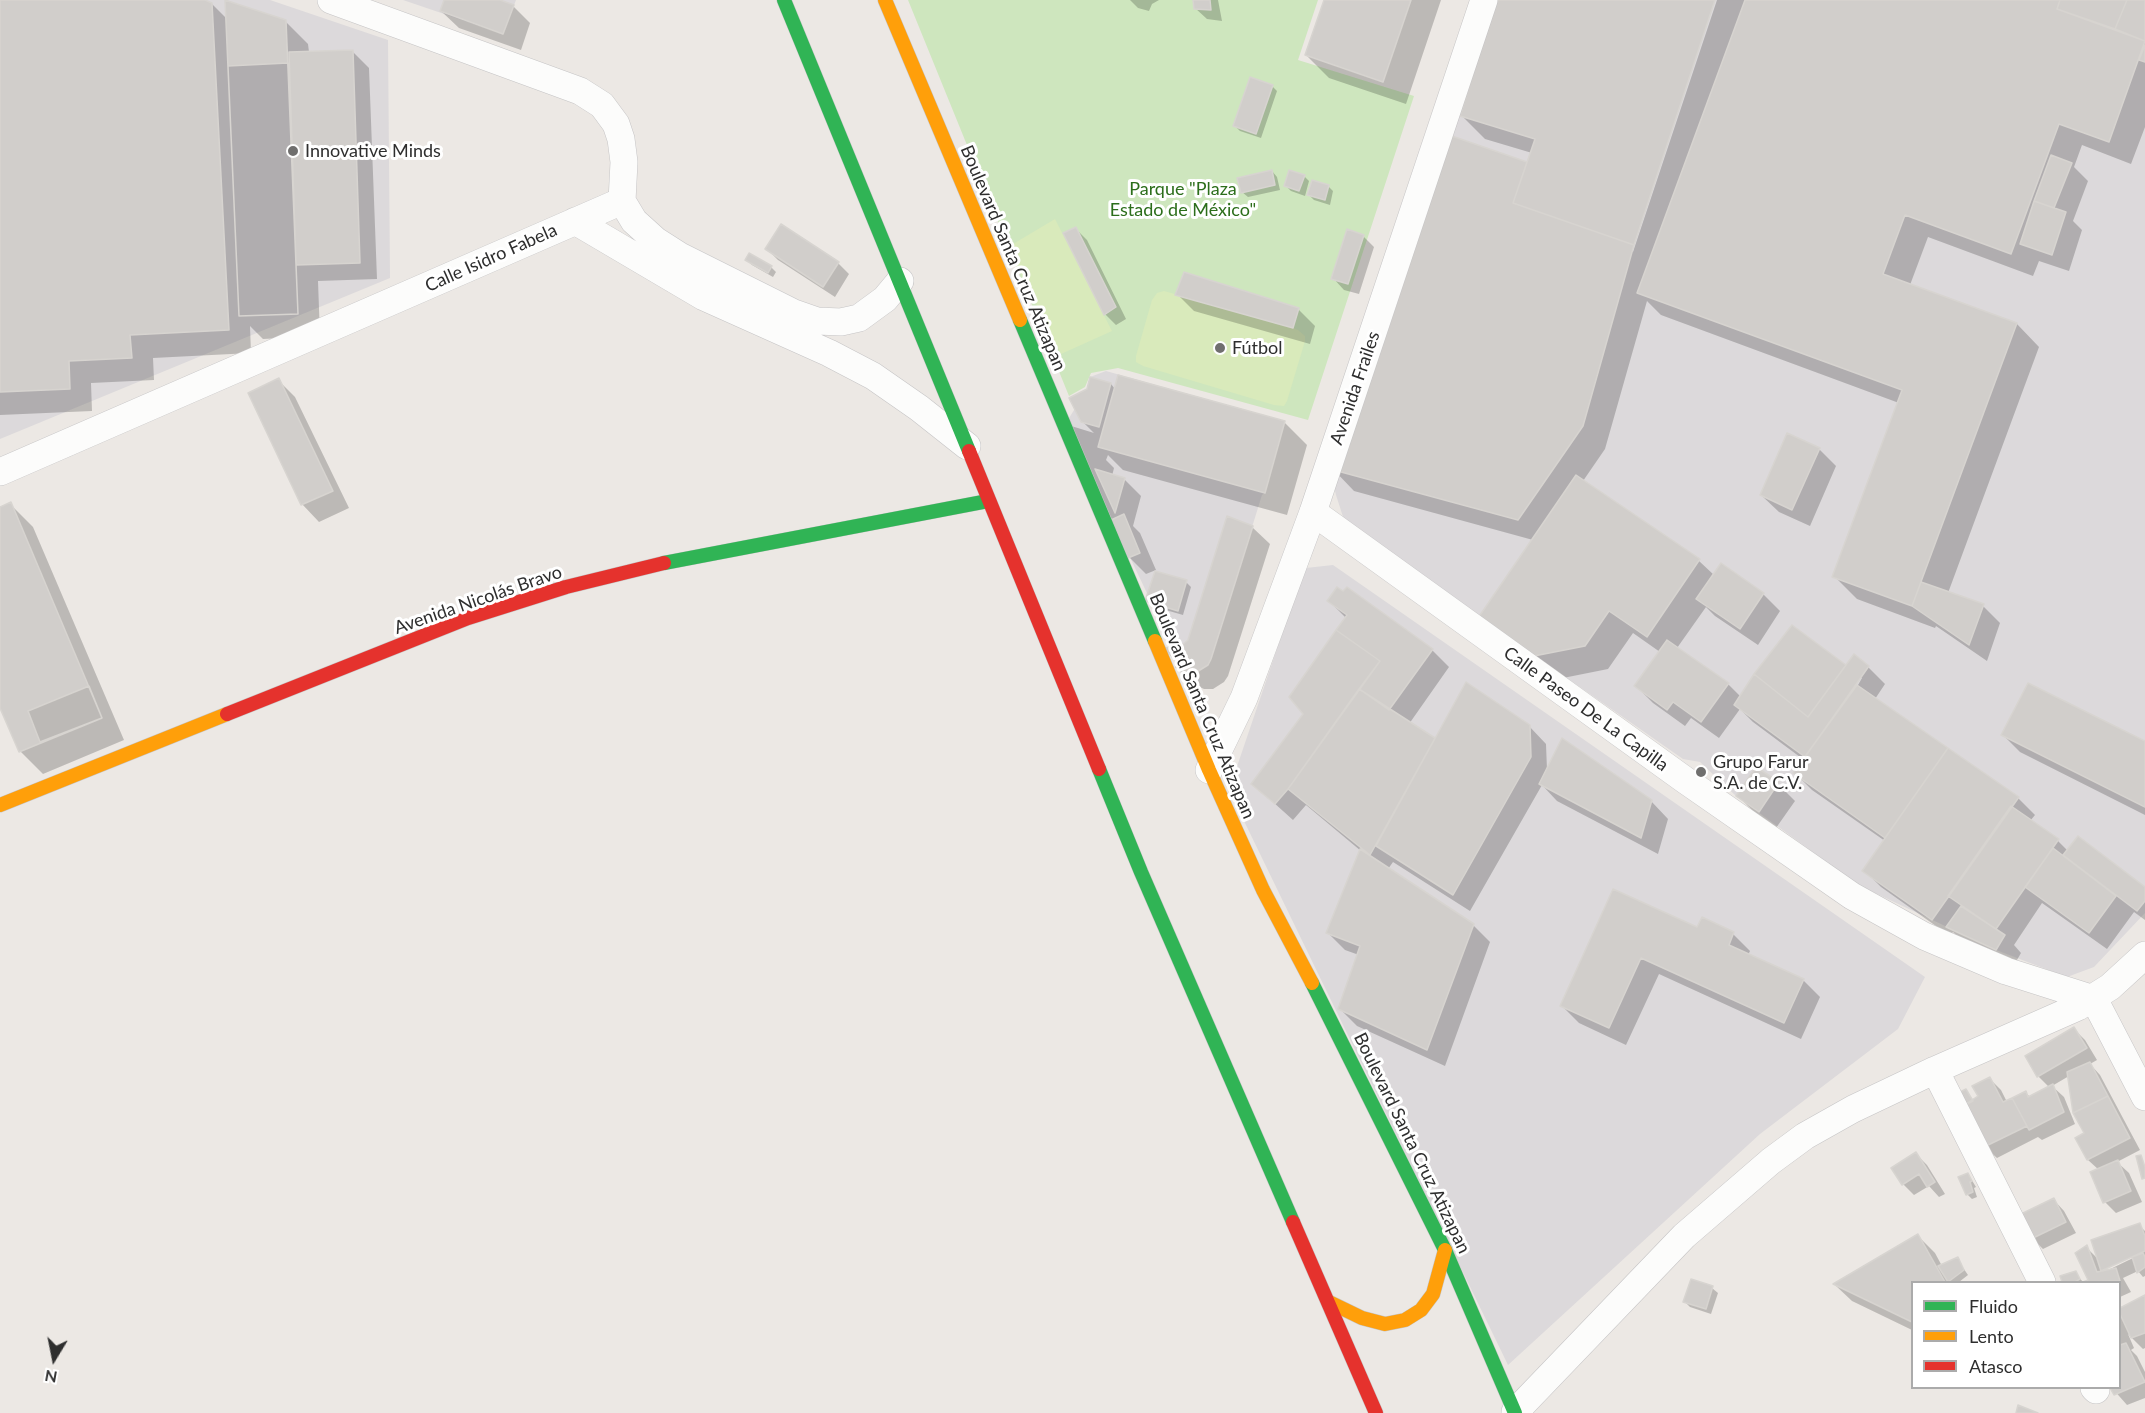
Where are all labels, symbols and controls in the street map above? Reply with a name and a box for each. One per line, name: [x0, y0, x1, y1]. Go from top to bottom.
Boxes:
place label: Innovative Minds: [305, 140, 441, 162]
street label: Boulevard Santa Cruz Atizapan: [956, 142, 1070, 374]
marker: Innovative Minds: [286, 144, 300, 158]
park label: Parque "Plaza Estado de México": [1110, 178, 1256, 220]
street label: Calle Isidro Fabela: [422, 219, 560, 297]
street label: Avenida Frailes: [1325, 328, 1385, 448]
place label: Fútbol: [1232, 337, 1283, 359]
marker: Fútbol: [1213, 341, 1227, 355]
street label: Avenida Nicolás Bravo: [391, 561, 565, 639]
street label: Boulevard Santa Cruz Atizapan: [1145, 590, 1259, 822]
street label: Calle Paseo De La Capilla: [1499, 642, 1673, 776]
place label: Grupo Farur S.A. de C.V.: [1713, 751, 1808, 794]
marker: Grupo Farur S.A. de C.V.: [1694, 765, 1708, 779]
street label: Boulevard Santa Cruz Atizapan: [1349, 1029, 1475, 1257]
legend: [1911, 1281, 2121, 1389]
text: Fluido: [1969, 1295, 2018, 1317]
text: Lento: [1969, 1325, 2014, 1347]
north arrow: [24, 1329, 84, 1389]
text: Atasco: [1969, 1355, 2022, 1377]
text: N: [43, 1367, 59, 1388]

